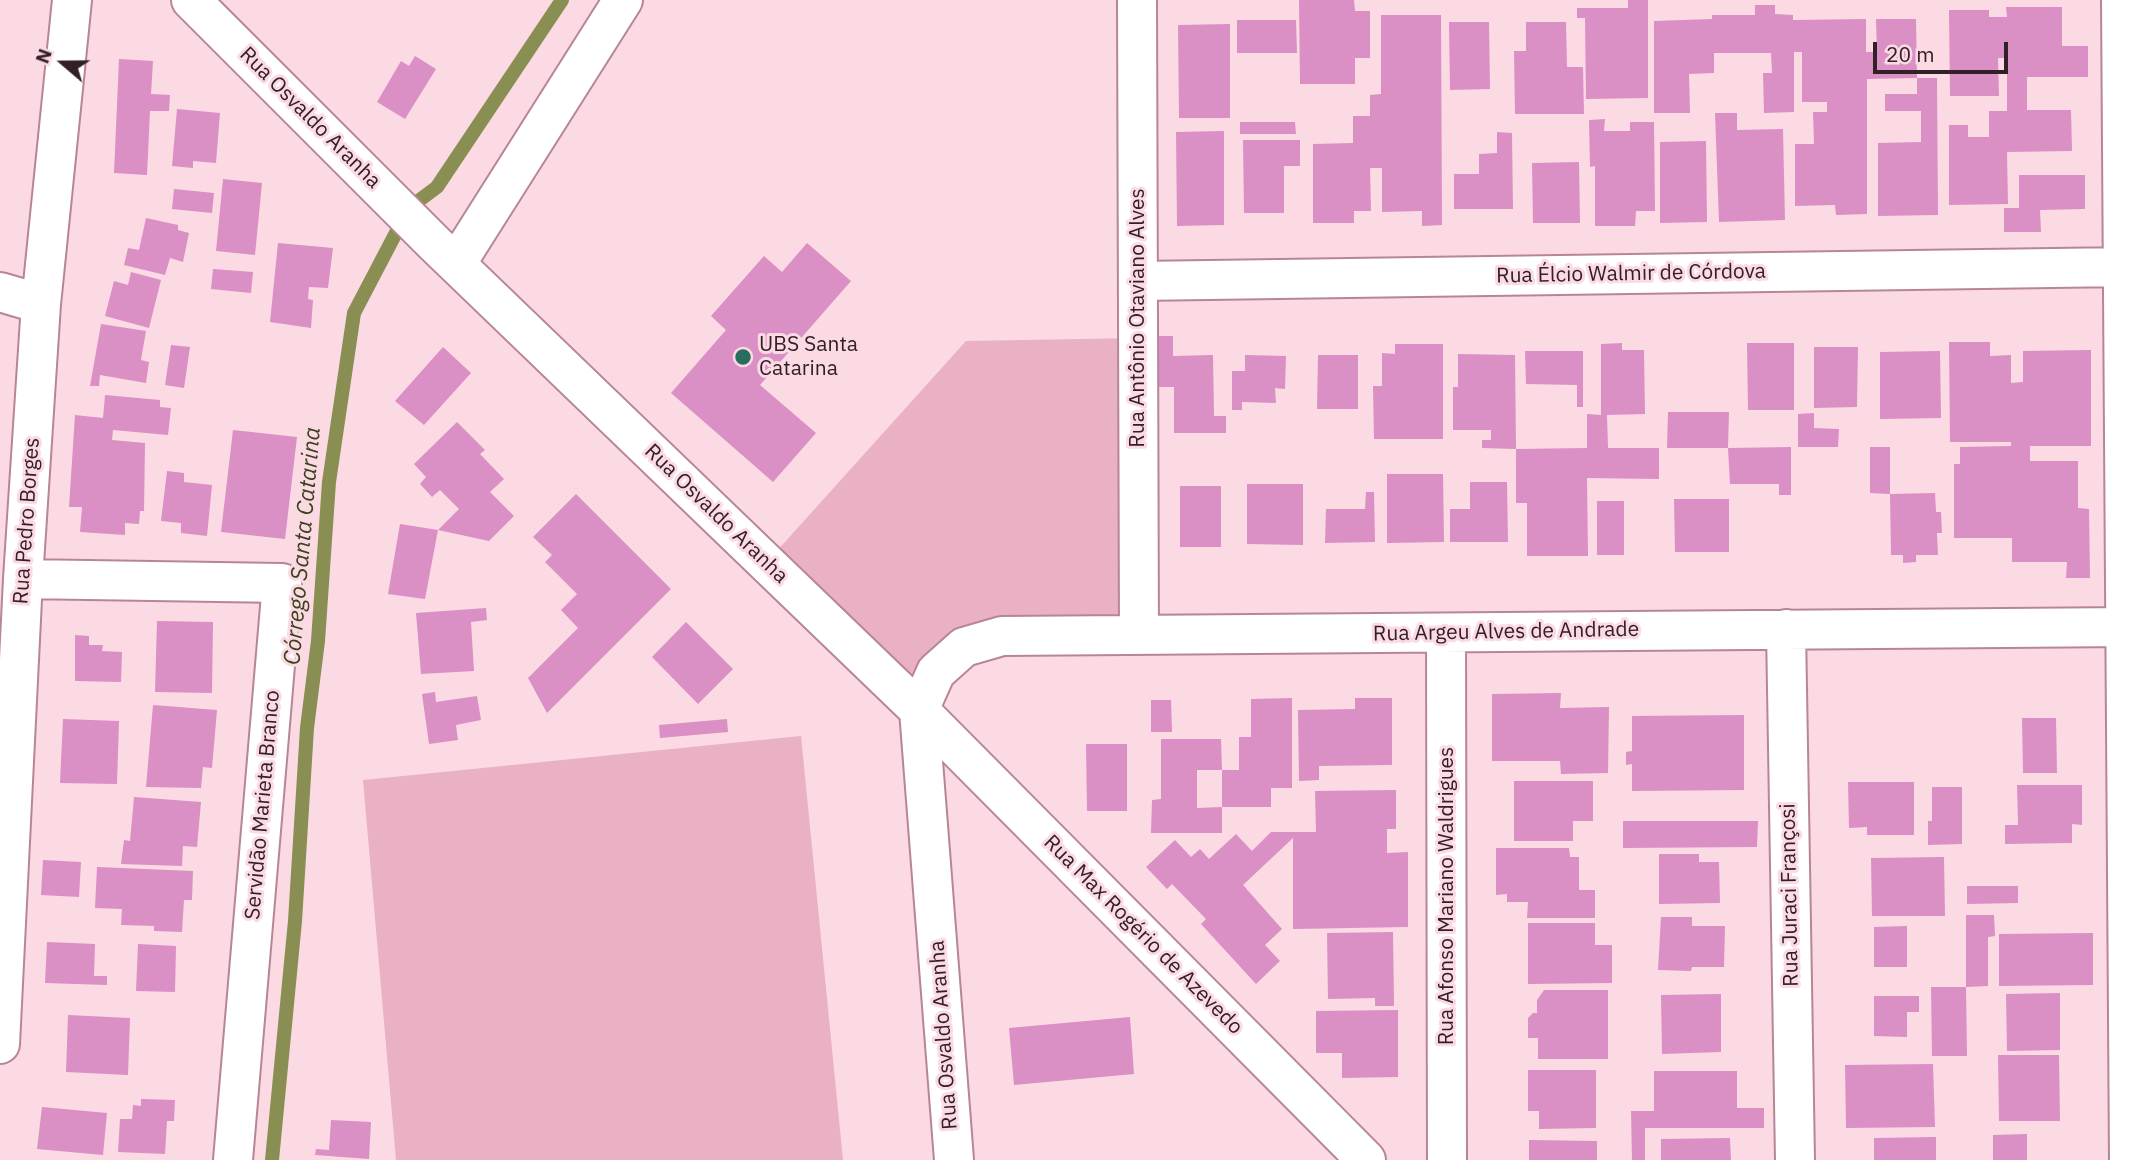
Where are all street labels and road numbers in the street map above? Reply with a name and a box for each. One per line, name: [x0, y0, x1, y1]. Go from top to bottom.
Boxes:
street label: Rua Osvaldo Aranha: [234, 42, 386, 194]
street label: Rua Antônio Otaviano Alves: [1125, 188, 1151, 448]
street label: Rua Élcio Walmir de Córdova: [1496, 259, 1766, 289]
street label: Rua Pedro Borges: [9, 437, 45, 605]
street label: Rua Osvaldo Aranha: [639, 439, 793, 589]
street label: Rua Argeu Alves de Andrade: [1373, 617, 1639, 647]
street label: Servidão Marieta Branco: [240, 689, 286, 921]
street label: Rua Afonso Mariano Waldrigues: [1434, 747, 1460, 1045]
street label: Rua Juraci Françosi: [1776, 803, 1804, 987]
street label: Rua Max Rogério de Azevedo: [1038, 830, 1248, 1040]
street label: Rua Osvaldo Aranha: [925, 940, 963, 1130]

